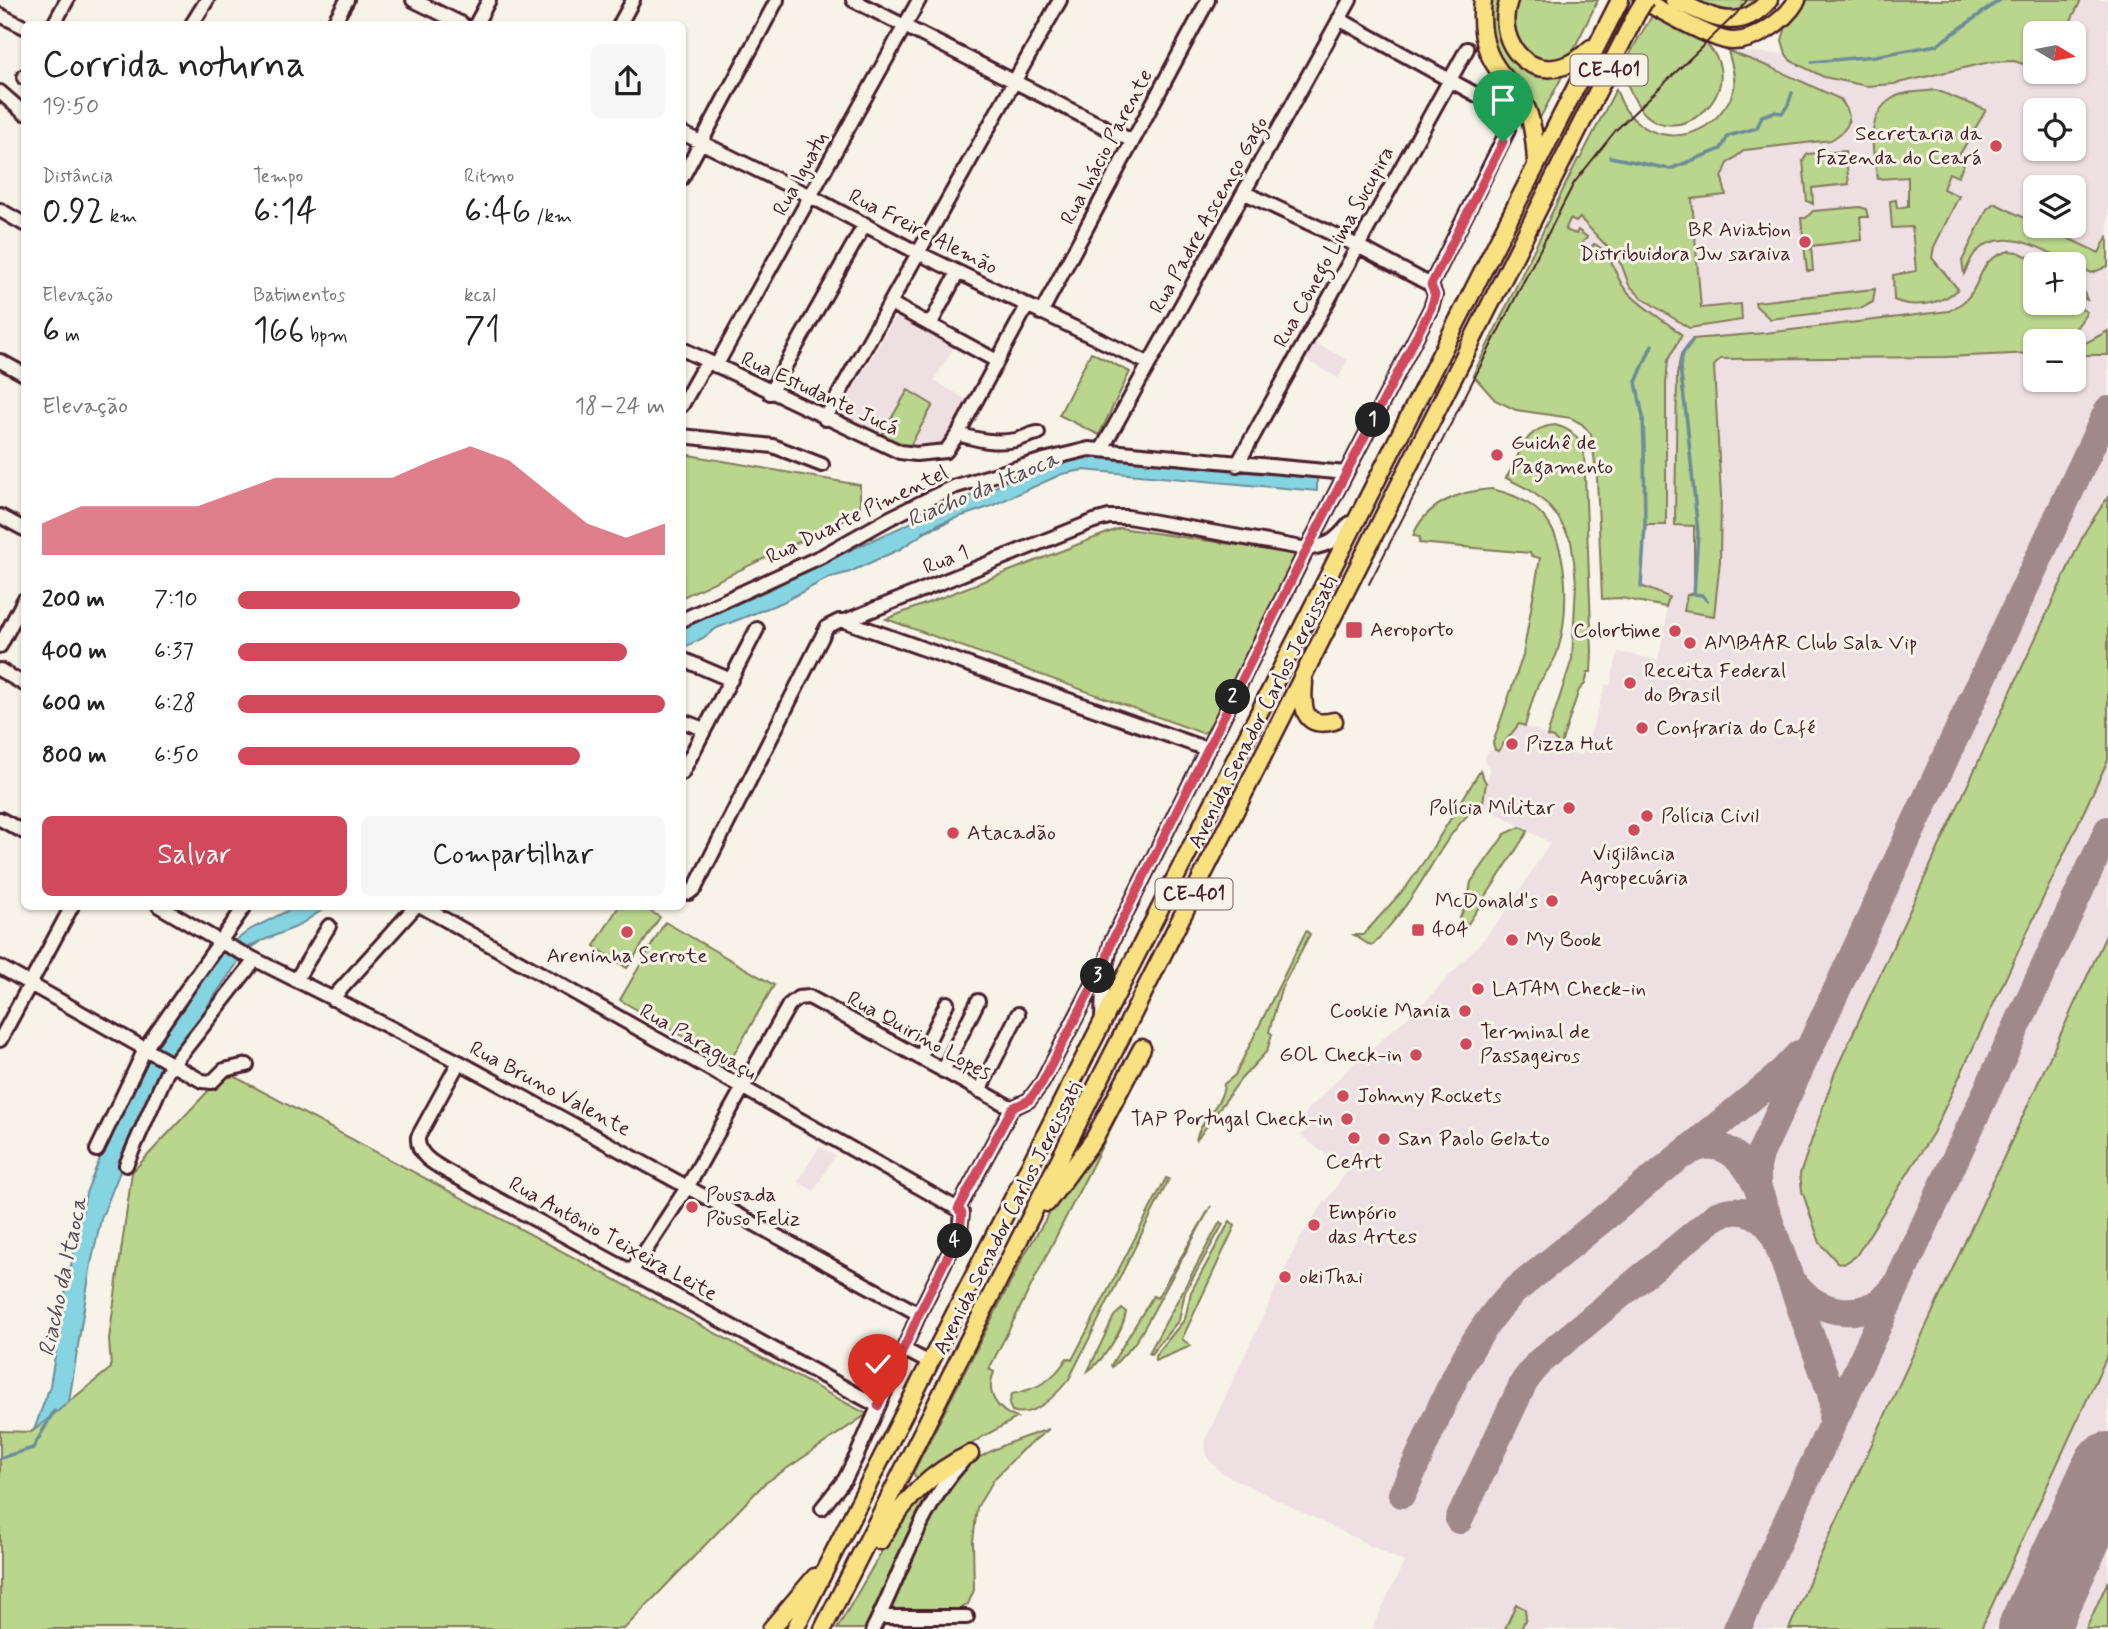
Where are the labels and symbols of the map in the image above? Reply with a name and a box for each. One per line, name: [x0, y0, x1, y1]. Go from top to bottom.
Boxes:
north arrow: [2023, 21, 2086, 84]
road number: CE-401: [1570, 54, 1648, 86]
street label: Rua Inácio Parente: [1054, 64, 1160, 230]
pin: [1473, 70, 1533, 142]
street label: Rua Padre Ascenço Gago: [1143, 111, 1277, 320]
place label: Secretaria da Fazenda do Ceará: [1816, 120, 1982, 172]
street label: Rua Iguatu: [766, 127, 836, 221]
marker: Secretaria da Fazenda do Ceará: [1988, 138, 2004, 154]
street label: Rua Cônego Lima Sucupira: [1267, 141, 1403, 354]
street label: Rua Freire Alemão: [844, 182, 1002, 282]
place label: BR Aviation Distribuidora Jw saraiva: [1580, 216, 1791, 268]
marker: BR Aviation Distribuidora Jw saraiva: [1797, 234, 1813, 250]
street label: Rua Estudante Jucá: [736, 345, 904, 443]
pin: 1: [1356, 402, 1390, 438]
place label: Guichê de Pagamento: [1511, 429, 1613, 483]
water label: Riacho da Itaoca: [903, 444, 1065, 535]
marker: Guichê de Pagamento: [1489, 447, 1505, 463]
street label: Rua Duarte Pimentel: [761, 459, 953, 571]
street label: Rua 1: [919, 538, 973, 582]
street label: Avenida Senador Carlos Jereissati: [1182, 571, 1344, 853]
place label: Aeroporto: [1370, 616, 1454, 644]
place label: Colortime: [1573, 617, 1661, 645]
marker: Aeroporto: [1344, 620, 1364, 640]
marker: Colortime: [1667, 623, 1683, 639]
place label: AMBAAR Club Sala Vip: [1704, 629, 1917, 657]
marker: AMBAAR Club Sala Vip: [1682, 635, 1698, 651]
place label: Receita Federal do Brasil: [1644, 657, 1786, 709]
marker: Receita Federal do Brasil: [1622, 675, 1638, 691]
pin: 2: [1216, 680, 1250, 714]
place label: Confraria do Café: [1656, 714, 1815, 742]
marker: Confraria do Café: [1634, 720, 1650, 736]
place label: Pizza Hut: [1526, 730, 1613, 758]
marker: Pizza Hut: [1504, 736, 1520, 752]
place label: Polícia Militar: [1429, 794, 1555, 822]
marker: Polícia Militar: [1561, 800, 1577, 816]
place label: Polícia Civil: [1661, 802, 1759, 830]
marker: Polícia Civil: [1639, 808, 1655, 824]
place label: Atacadão: [967, 819, 1056, 847]
marker: Vigilância Agropecuária: [1626, 822, 1642, 838]
marker: Atacadão: [945, 825, 961, 841]
place label: Vigilância Agropecuária: [1580, 840, 1688, 892]
road number: CE-401: [1156, 878, 1232, 909]
place label: McDonald's: [1435, 887, 1538, 915]
marker: McDonald's: [1544, 893, 1560, 909]
place label: 404: [1432, 916, 1469, 944]
marker: 404: [1410, 922, 1426, 938]
marker: Areninha Serrote: [619, 924, 635, 940]
place label: My Book: [1526, 926, 1602, 954]
marker: My Book: [1504, 932, 1520, 948]
place label: Areninha Serrote: [546, 942, 708, 970]
pin: 3: [1080, 958, 1116, 993]
place label: LATAM Check-in: [1492, 975, 1646, 1003]
marker: LATAM Check-in: [1470, 981, 1486, 997]
street label: Rua Quirino Lopes: [842, 985, 996, 1087]
street label: Rua Paraguaçu: [634, 997, 762, 1088]
place label: Cookie Mania: [1330, 997, 1451, 1025]
marker: Cookie Mania: [1457, 1003, 1473, 1019]
place label: Terminal de Passageiros: [1480, 1018, 1590, 1070]
street label: Rua Bruno Valente: [465, 1035, 635, 1143]
marker: Terminal de Passageiros: [1458, 1036, 1474, 1052]
place label: GOL Check-in: [1279, 1041, 1402, 1069]
marker: GOL Check-in: [1408, 1047, 1424, 1063]
street label: Avenida Senador Carlos Jereissati: [927, 1077, 1089, 1359]
place label: Johnny Rockets: [1357, 1082, 1502, 1110]
marker: Johnny Rockets: [1335, 1088, 1351, 1104]
place label: TAP Portugal Check-in: [1131, 1105, 1333, 1133]
marker: TAP Portugal Check-in: [1339, 1111, 1355, 1127]
place label: San Paolo Gelato: [1398, 1125, 1550, 1153]
marker: CeArt: [1346, 1130, 1362, 1146]
marker: San Paolo Gelato: [1376, 1131, 1392, 1147]
place label: CeArt: [1325, 1148, 1383, 1176]
street label: Rua Antônio Teixeira Leite: [504, 1170, 722, 1308]
place label: Pousada Pouso Feliz: [706, 1181, 800, 1233]
water label: Riacho da Itaoca: [32, 1193, 96, 1359]
marker: Pousada Pouso Feliz: [684, 1199, 700, 1215]
place label: Empório das Artes: [1328, 1199, 1417, 1251]
marker: Empório das Artes: [1306, 1217, 1322, 1233]
pin: 4: [937, 1224, 972, 1258]
place label: okiThai: [1299, 1263, 1363, 1291]
marker: okiThai: [1277, 1269, 1293, 1285]
pin: [848, 1334, 908, 1406]

